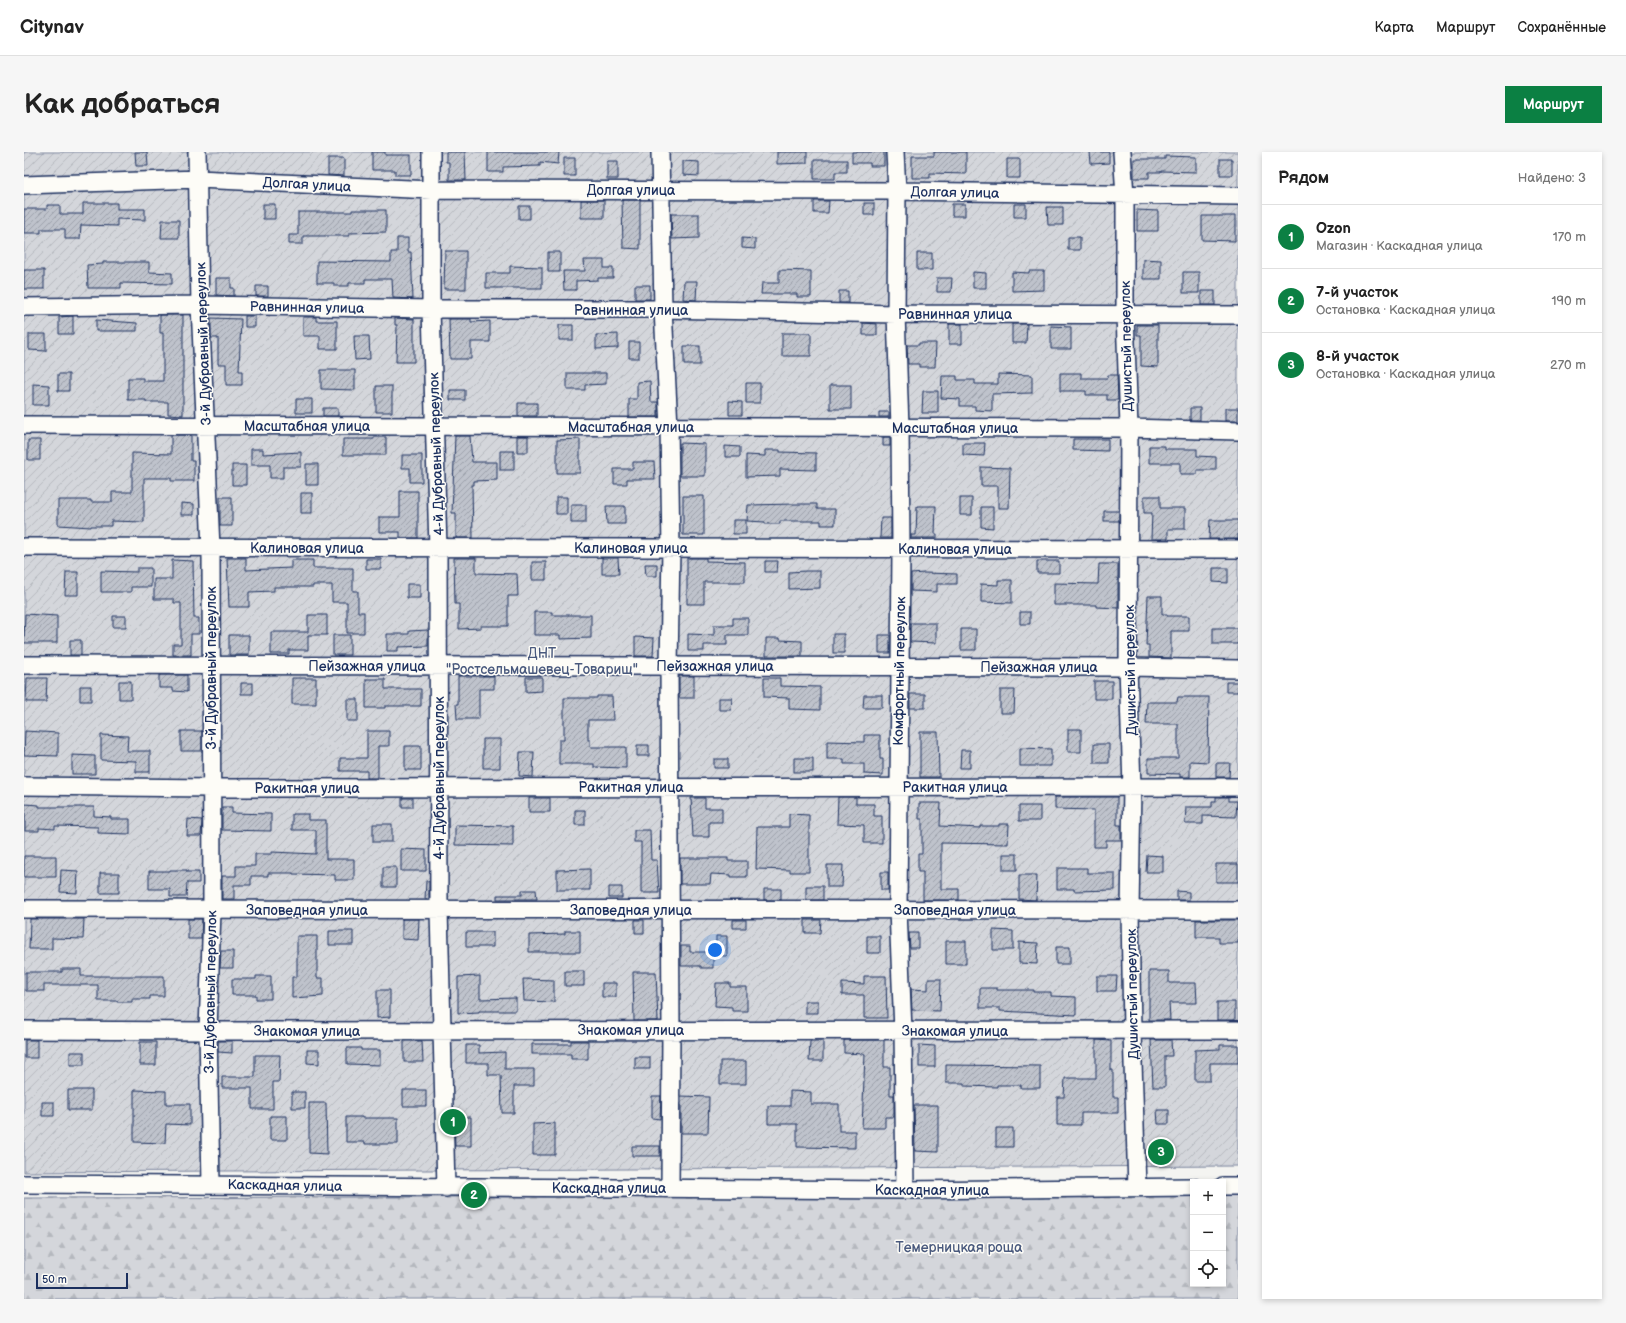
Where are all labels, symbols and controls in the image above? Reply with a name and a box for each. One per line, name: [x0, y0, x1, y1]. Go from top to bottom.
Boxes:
text: Citynav: [20, 16, 84, 39]
text: Карта: [1375, 19, 1414, 36]
text: Маршрут: [1436, 19, 1496, 36]
text: Сохранённые: [1518, 19, 1606, 36]
button: Маршрут: [1505, 86, 1602, 123]
text: Как добраться: [24, 88, 221, 121]
text: Рядом: [1278, 168, 1329, 188]
text: Найдено: 3: [1518, 170, 1586, 186]
street label: Долгая улица: [262, 174, 352, 195]
street label: Долгая улица: [587, 182, 676, 199]
street label: Долгая улица: [910, 183, 1000, 202]
text: Ozon: [1316, 219, 1351, 238]
text: 1: [1288, 229, 1294, 245]
text: 170 m: [1553, 229, 1586, 245]
text: Магазин · Каскадная улица: [1316, 238, 1483, 254]
street label: 3-й Дубравный переулок: [192, 261, 215, 426]
street label: Душистый переулок: [1117, 280, 1136, 412]
text: 7-й участок: [1316, 283, 1398, 302]
text: 2: [1287, 293, 1295, 309]
text: 190 m: [1552, 293, 1586, 309]
street label: Равнинная улица: [250, 298, 365, 317]
street label: Равнинная улица: [574, 302, 689, 319]
text: Остановка · Каскадная улица: [1316, 302, 1495, 318]
street label: Равнинная улица: [898, 306, 1013, 323]
text: 8-й участок: [1316, 347, 1399, 366]
text: 3: [1287, 357, 1295, 373]
text: 270 m: [1550, 357, 1586, 373]
text: Остановка · Каскадная улица: [1316, 366, 1495, 382]
street label: 4-й Дубравный переулок: [425, 371, 448, 536]
street label: Масштабная улица: [244, 418, 371, 435]
street label: Масштабная улица: [568, 419, 695, 436]
street label: Масштабная улица: [892, 420, 1019, 437]
street label: Калиновая улица: [250, 540, 365, 557]
street label: Калиновая улица: [574, 540, 689, 557]
street label: Калиновая улица: [898, 541, 1013, 558]
street label: 3-й Дубравный переулок: [203, 586, 220, 750]
street label: Комфортный переулок: [890, 596, 909, 746]
street label: Душистый переулок: [1121, 604, 1140, 736]
park label: ДНТ "Ростсельмашевец-Товарищ": [446, 645, 638, 678]
street label: Пейзажная улица: [308, 658, 426, 675]
street label: Пейзажная улица: [656, 658, 774, 675]
street label: Пейзажная улица: [980, 659, 1098, 676]
street label: 4-й Дубравный переулок: [431, 696, 448, 860]
street label: Ракитная улица: [578, 779, 684, 796]
street label: Ракитная улица: [902, 779, 1008, 796]
street label: Ракитная улица: [254, 780, 360, 797]
street label: Заповедная улица: [246, 902, 369, 919]
street label: Заповедная улица: [570, 902, 693, 919]
street label: Заповедная улица: [894, 902, 1017, 919]
street label: 3-й Дубравный переулок: [201, 910, 220, 1074]
street label: Душистый переулок: [1123, 928, 1142, 1060]
your location: [705, 940, 725, 960]
street label: Знакомая улица: [578, 1022, 685, 1039]
street label: Знакомая улица: [254, 1023, 361, 1040]
street label: Знакомая улица: [902, 1023, 1009, 1040]
pin: 1: [440, 1107, 466, 1137]
pin: 3: [1148, 1137, 1174, 1167]
street label: Каскадная улица: [228, 1176, 343, 1195]
map controls: [1190, 1179, 1226, 1287]
button: +: [1190, 1179, 1226, 1215]
pin: 2: [461, 1180, 487, 1210]
street label: Каскадная улица: [552, 1180, 667, 1197]
street label: Каскадная улица: [875, 1182, 990, 1199]
button: −: [1190, 1215, 1226, 1251]
park label: Темерницкая роща: [896, 1239, 1023, 1256]
button: locate: [1190, 1251, 1226, 1287]
scale bar: [36, 1271, 128, 1290]
text: 50 m: [42, 1273, 67, 1286]

